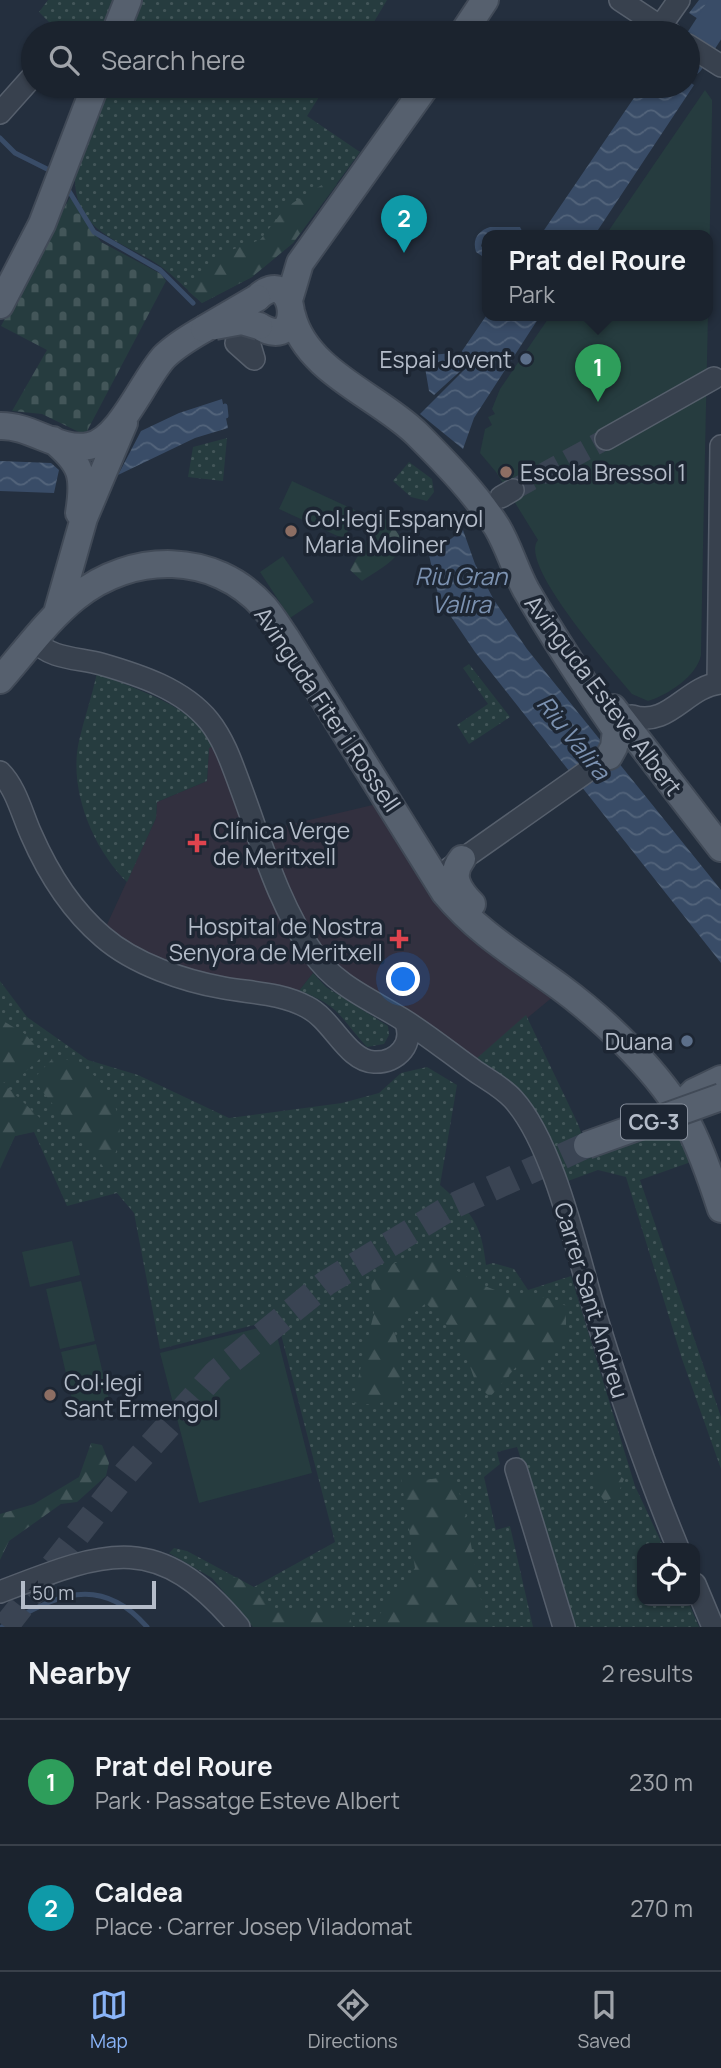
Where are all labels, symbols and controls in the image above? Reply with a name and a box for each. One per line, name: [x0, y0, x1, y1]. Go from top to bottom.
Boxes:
search box: [21, 21, 700, 98]
icon: search: [45, 41, 83, 79]
text: Search here: [101, 42, 246, 78]
pin: 2: [381, 195, 427, 253]
popup: [482, 230, 713, 321]
text: Prat del Roure: [509, 242, 686, 278]
text: Park: [509, 278, 555, 310]
place label: Espai Jovent: [379, 343, 512, 375]
pin: 1: [575, 344, 621, 402]
marker: Espai Jovent: [518, 351, 534, 367]
place label: Escola Bressol 1: [520, 456, 686, 488]
marker: Escola Bressol 1: [498, 464, 514, 480]
place label: Col·legi Espanyol Maria Moliner: [305, 502, 483, 560]
marker: Col·legi Espanyol Maria Moliner: [283, 523, 299, 539]
water label: Riu Gran Valira: [415, 559, 508, 620]
street label: Avinguda Esteve Albert: [518, 588, 690, 802]
street label: Avinguda Fiter i Rossell: [247, 600, 409, 818]
water label: Riu Valira: [530, 688, 619, 787]
place label: Clínica Verge de Meritxell: [213, 814, 350, 872]
marker: Clínica Verge de Meritxell: [187, 833, 207, 853]
place label: Hospital de Nostra Senyora de Meritxell: [169, 910, 383, 968]
marker: Hospital de Nostra Senyora de Meritxell: [389, 929, 409, 949]
your location: [386, 962, 420, 996]
place label: Duana: [605, 1025, 673, 1057]
marker: Duana: [679, 1033, 695, 1049]
road number: CG-3: [621, 1104, 687, 1140]
street label: Carrer Sant Andreu: [547, 1198, 637, 1402]
place label: Col·legi Sant Ermengol: [64, 1366, 219, 1424]
marker: Col·legi Sant Ermengol: [42, 1387, 58, 1403]
map controls: [637, 1543, 700, 1606]
button: locate: [637, 1543, 700, 1606]
scale bar: [21, 1578, 156, 1610]
text: 50 m: [32, 1580, 74, 1606]
text: Nearby: [28, 1652, 131, 1693]
text: 2 results: [601, 1657, 693, 1689]
text: Prat del Roure: [95, 1748, 273, 1784]
text: 1: [46, 1766, 56, 1798]
text: 230 m: [629, 1766, 693, 1798]
text: Park · Passatge Esteve Albert: [95, 1784, 400, 1816]
text: Caldea: [95, 1874, 183, 1910]
text: 2: [44, 1892, 58, 1924]
text: 270 m: [630, 1892, 693, 1924]
text: Place · Carrer Josep Viladomat: [95, 1910, 412, 1942]
tab: Map: [90, 1986, 128, 2054]
tab: Directions: [308, 1986, 398, 2054]
tab: Saved: [578, 1986, 631, 2054]

